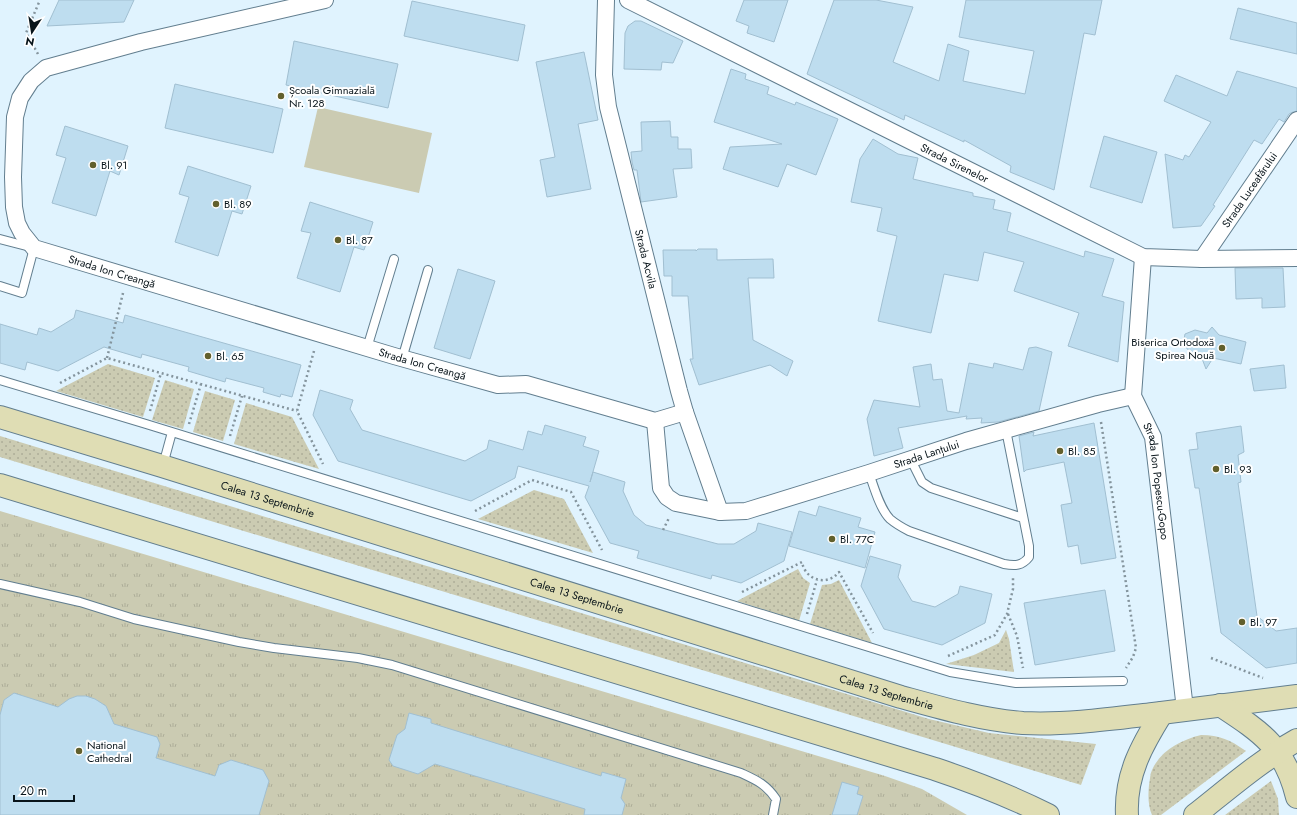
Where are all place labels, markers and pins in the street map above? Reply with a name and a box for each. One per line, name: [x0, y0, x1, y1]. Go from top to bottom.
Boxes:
place label: Școala Gimnazială Nr. 128: [289, 82, 375, 111]
marker: Școala Gimnazială Nr. 128: [276, 91, 286, 101]
place label: Bl. 91: [101, 157, 128, 173]
marker: Bl. 91: [88, 160, 98, 170]
place label: Bl. 89: [224, 196, 252, 212]
marker: Bl. 89: [211, 199, 221, 209]
place label: Bl. 87: [346, 232, 373, 248]
marker: Bl. 87: [333, 235, 343, 245]
place label: Biserica Ortodoxă Spirea Nouă: [1131, 334, 1214, 363]
marker: Biserica Ortodoxă Spirea Nouă: [1217, 343, 1227, 353]
place label: Bl. 65: [216, 348, 244, 364]
marker: Bl. 65: [203, 351, 213, 361]
place label: Bl. 85: [1068, 443, 1095, 459]
marker: Bl. 85: [1055, 446, 1065, 456]
place label: Bl. 93: [1224, 461, 1252, 477]
marker: Bl. 93: [1211, 464, 1221, 474]
place label: Bl. 77C: [840, 531, 874, 547]
marker: Bl. 77C: [827, 534, 837, 544]
place label: Bl. 97: [1250, 614, 1277, 630]
marker: Bl. 97: [1237, 617, 1247, 627]
place label: National Cathedral: [87, 737, 132, 766]
marker: National Cathedral: [74, 746, 84, 756]

